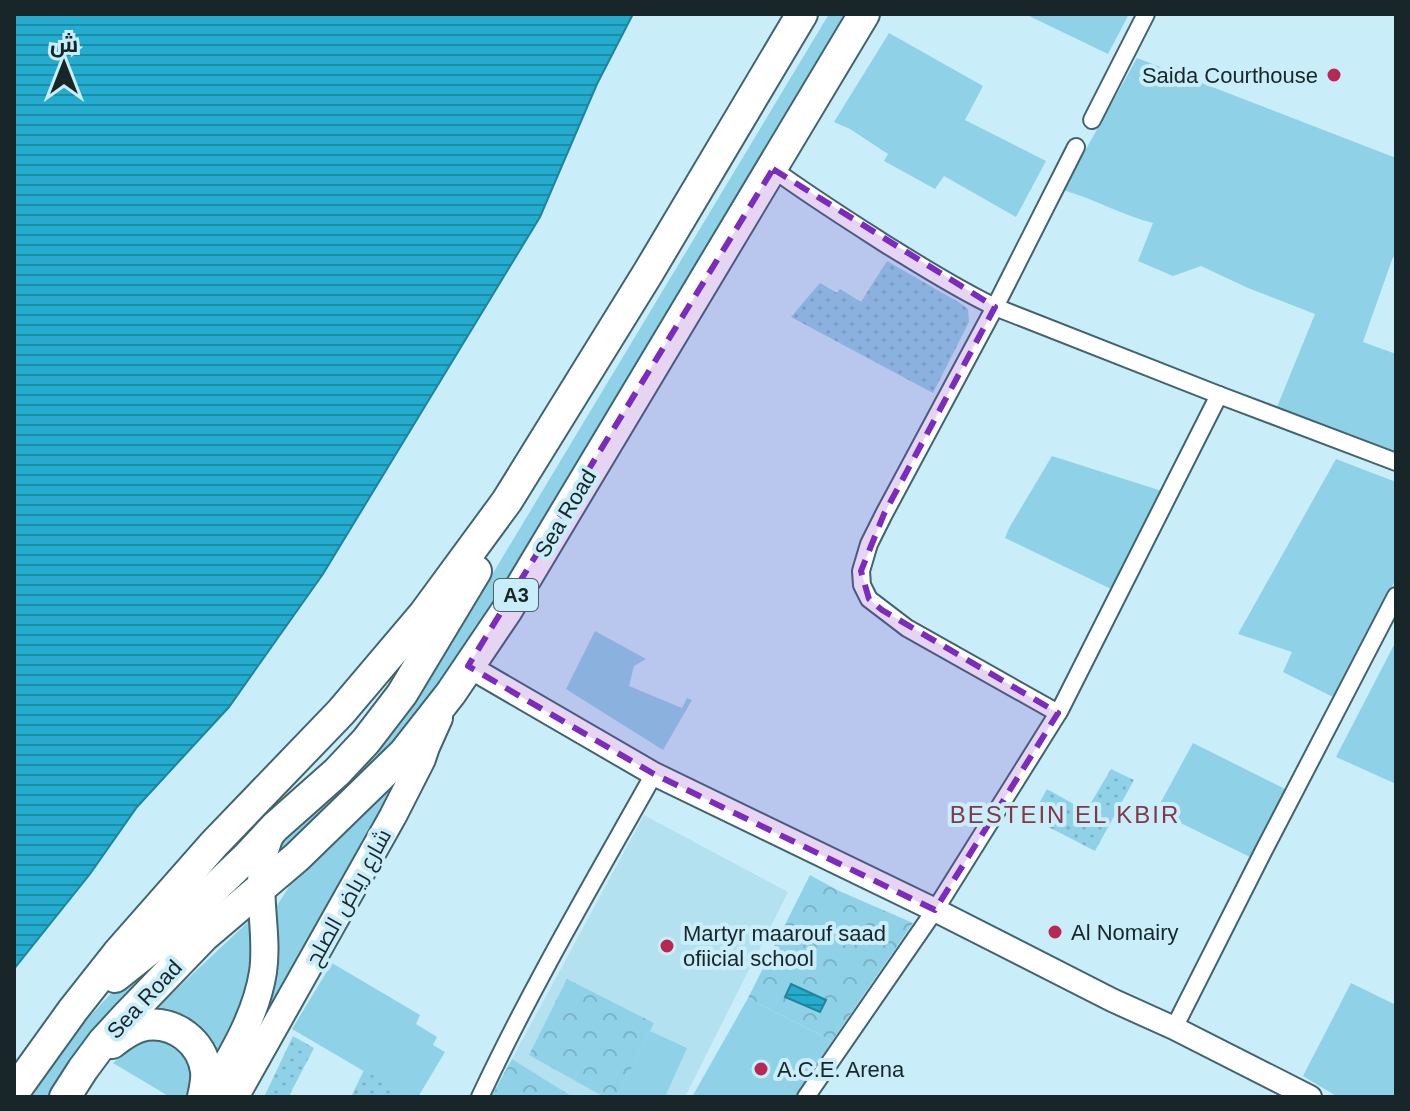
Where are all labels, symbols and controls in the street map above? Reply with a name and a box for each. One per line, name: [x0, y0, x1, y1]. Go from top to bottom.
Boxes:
north arrow: [24, 24, 104, 104]
text: ش: [50, 32, 78, 58]
place label: Saida Courthouse: [1142, 63, 1318, 88]
marker: Saida Courthouse: [1325, 66, 1343, 84]
street label: Sea Road: [530, 465, 601, 562]
road number: A3: [494, 579, 538, 611]
district label: BESTEIN EL KBIR: [950, 801, 1180, 828]
street label: شارع رياض الصلح: [301, 825, 398, 971]
place label: Al Nomairy: [1071, 920, 1179, 945]
place label: Martyr maarouf saad ofiicial school: [683, 921, 886, 971]
marker: Al Nomairy: [1046, 923, 1064, 941]
marker: Martyr maarouf saad ofiicial school: [658, 937, 676, 955]
street label: Sea Road: [102, 955, 187, 1044]
place label: A.C.E. Arena: [777, 1057, 905, 1082]
marker: A.C.E. Arena: [752, 1060, 770, 1078]

